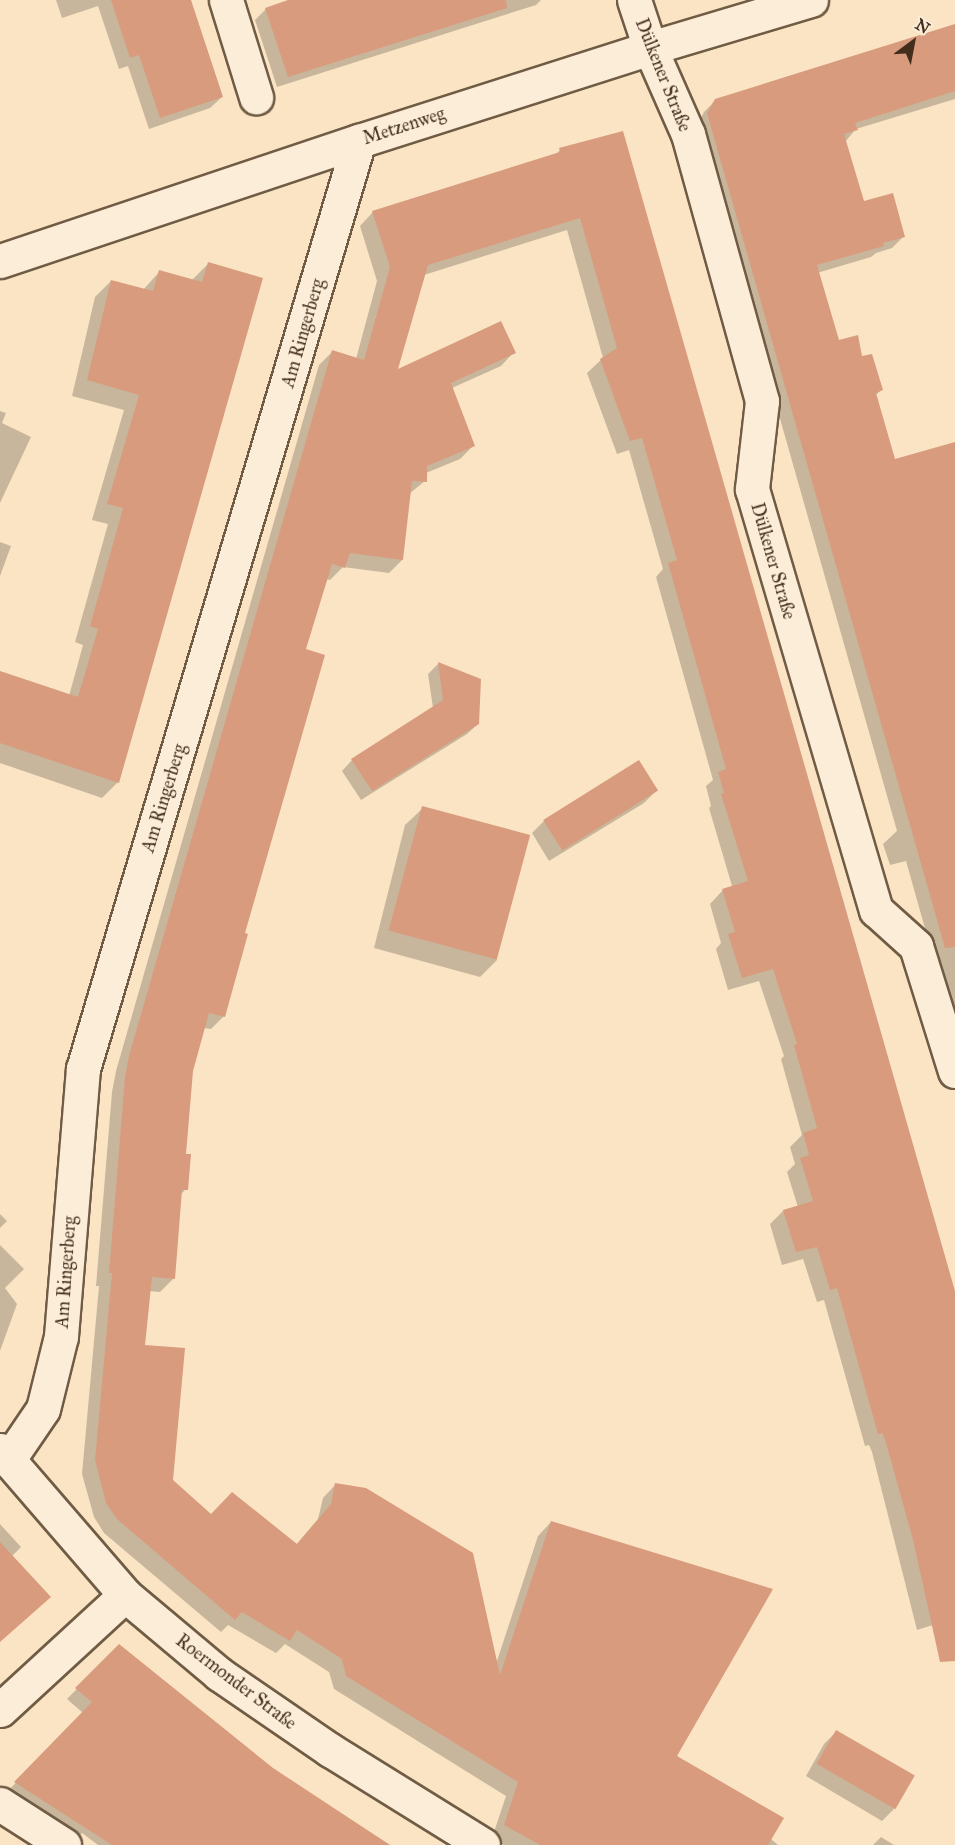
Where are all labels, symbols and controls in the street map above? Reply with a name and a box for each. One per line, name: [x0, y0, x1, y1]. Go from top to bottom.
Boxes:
north arrow: [883, 12, 943, 72]
street label: Dülkener Straße: [630, 15, 696, 135]
text: N: [912, 15, 934, 38]
street label: Metzenweg: [360, 103, 448, 149]
street label: Am Ringerberg: [277, 276, 329, 390]
street label: Dülkener Straße: [746, 500, 800, 622]
street label: Am Ringerberg: [137, 741, 191, 855]
street label: Am Ringerberg: [51, 1215, 81, 1329]
street label: Roermonder Straße: [172, 1630, 300, 1734]

